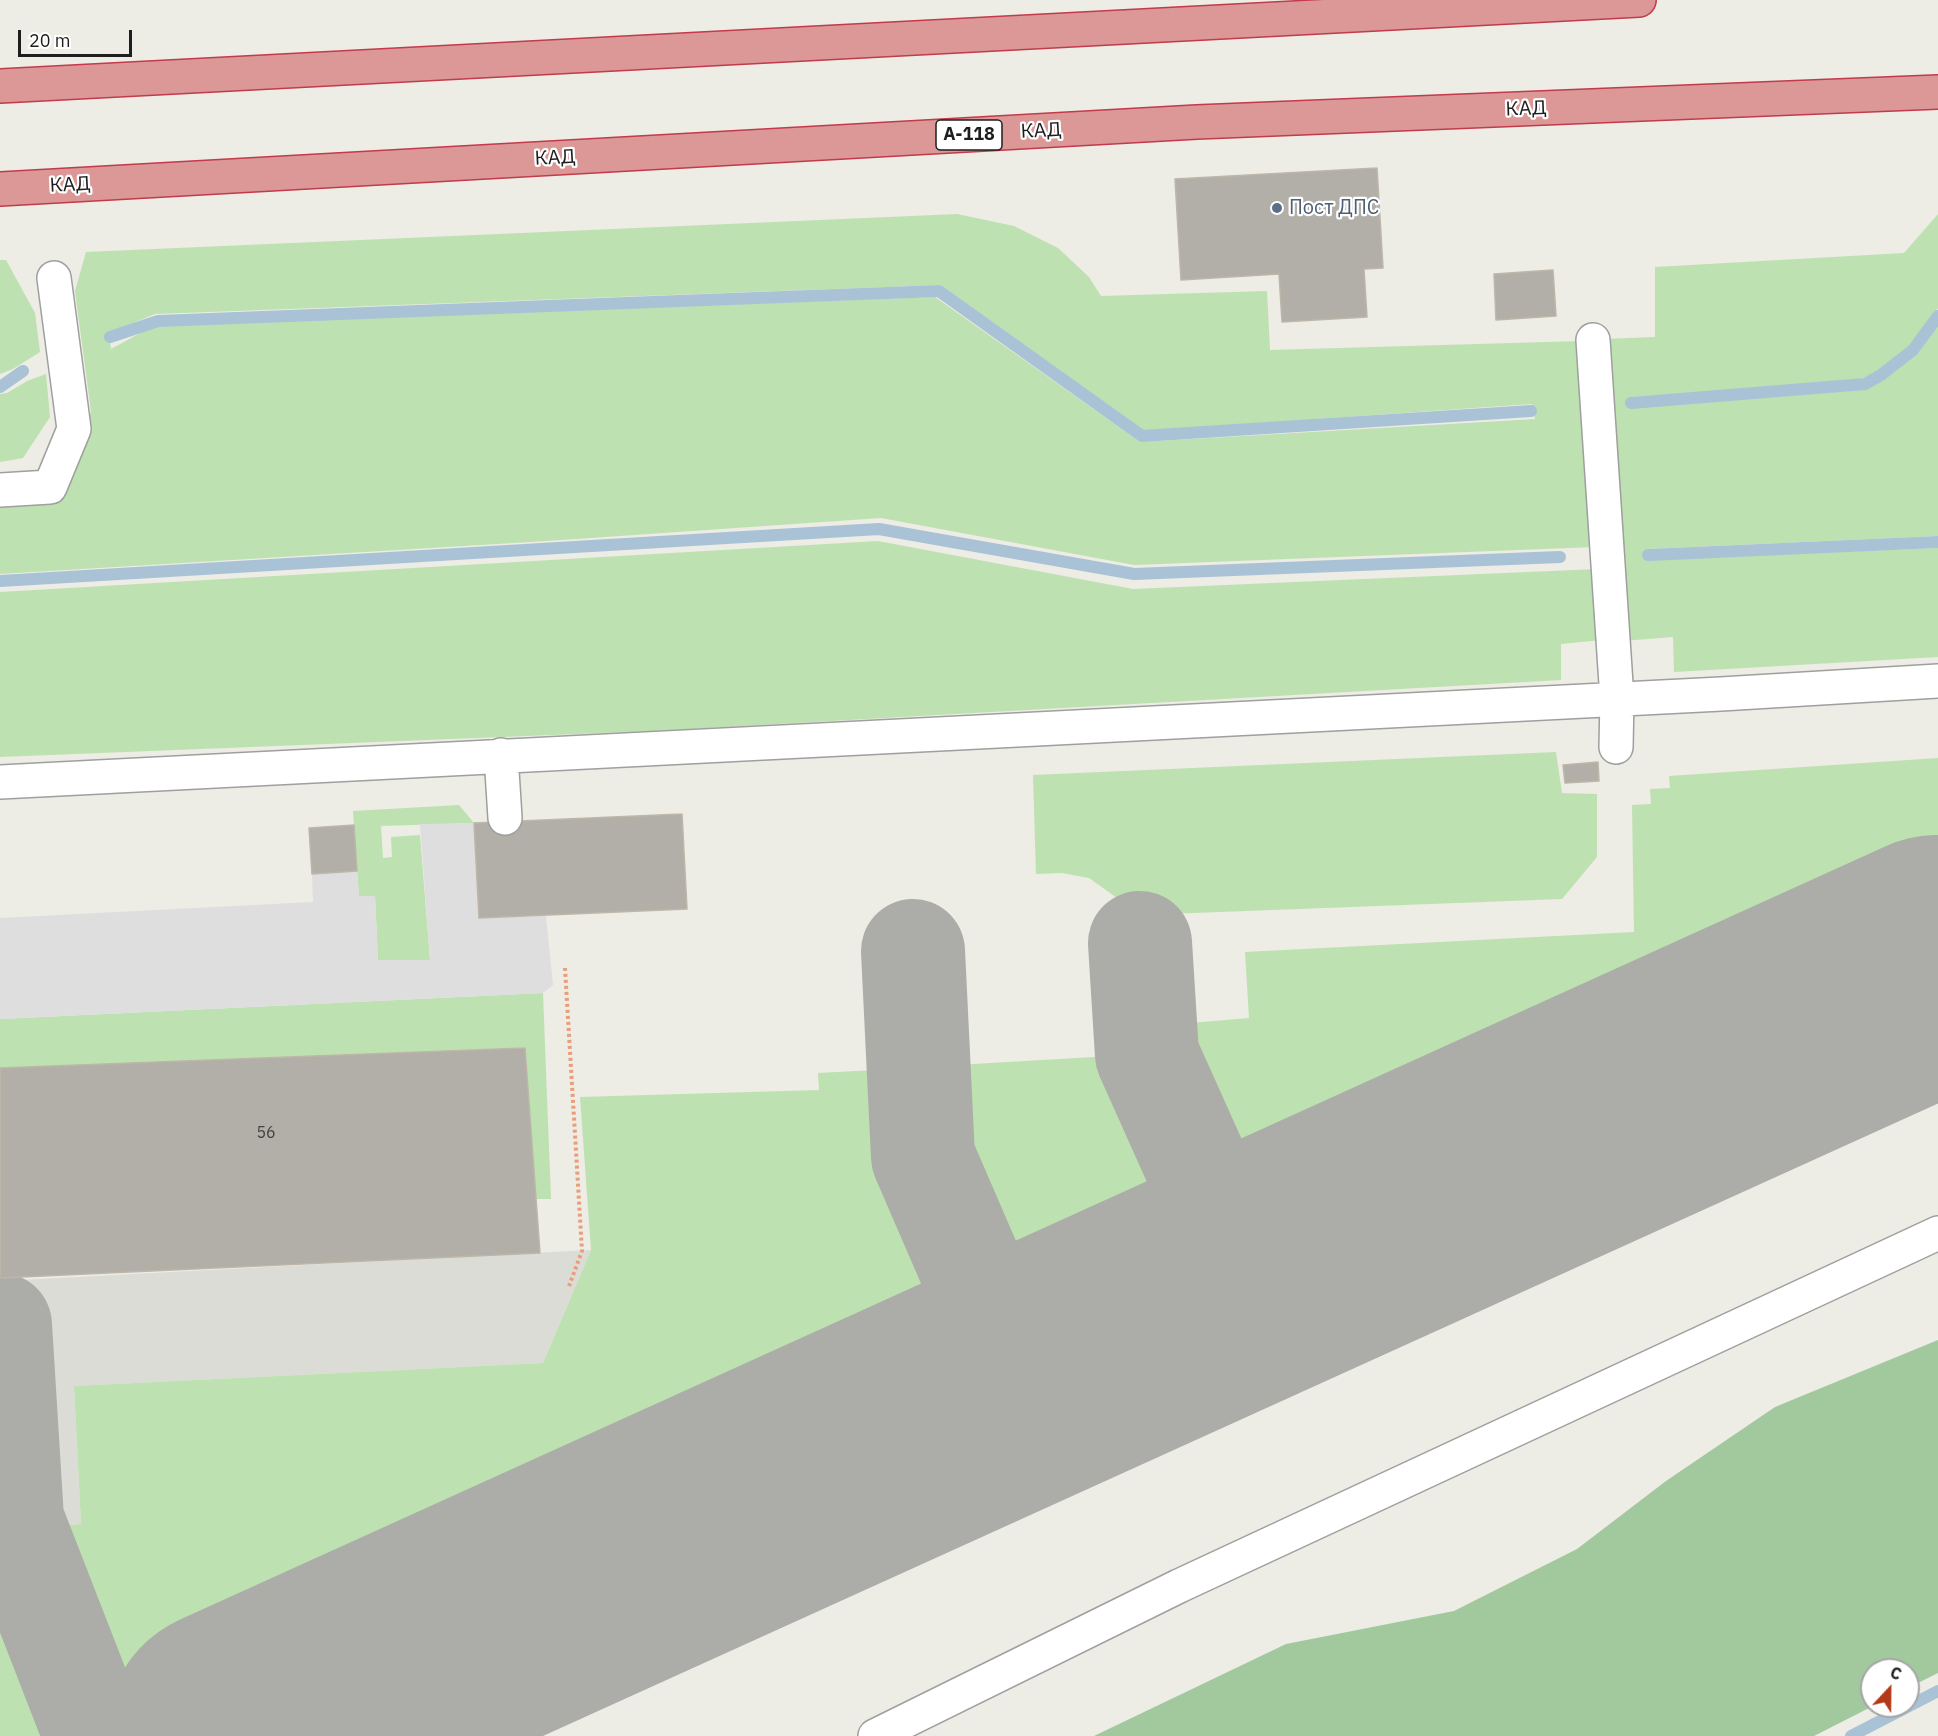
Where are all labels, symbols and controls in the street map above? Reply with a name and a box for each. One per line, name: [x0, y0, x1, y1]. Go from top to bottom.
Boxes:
scale bar: [21, 18, 135, 56]
text: 20 m: [29, 29, 71, 52]
street label: КАД: [1505, 96, 1547, 122]
street label: КАД: [1020, 118, 1062, 144]
road number: А-118: [936, 120, 1002, 150]
street label: КАД: [534, 145, 576, 171]
street label: КАД: [49, 172, 91, 198]
place label: Пост ДПС: [1289, 196, 1379, 220]
marker: Пост ДПС: [1270, 201, 1284, 215]
house number: 56: [256, 1123, 276, 1143]
north arrow: [1860, 1658, 1920, 1718]
text: С: [1887, 1662, 1905, 1684]

